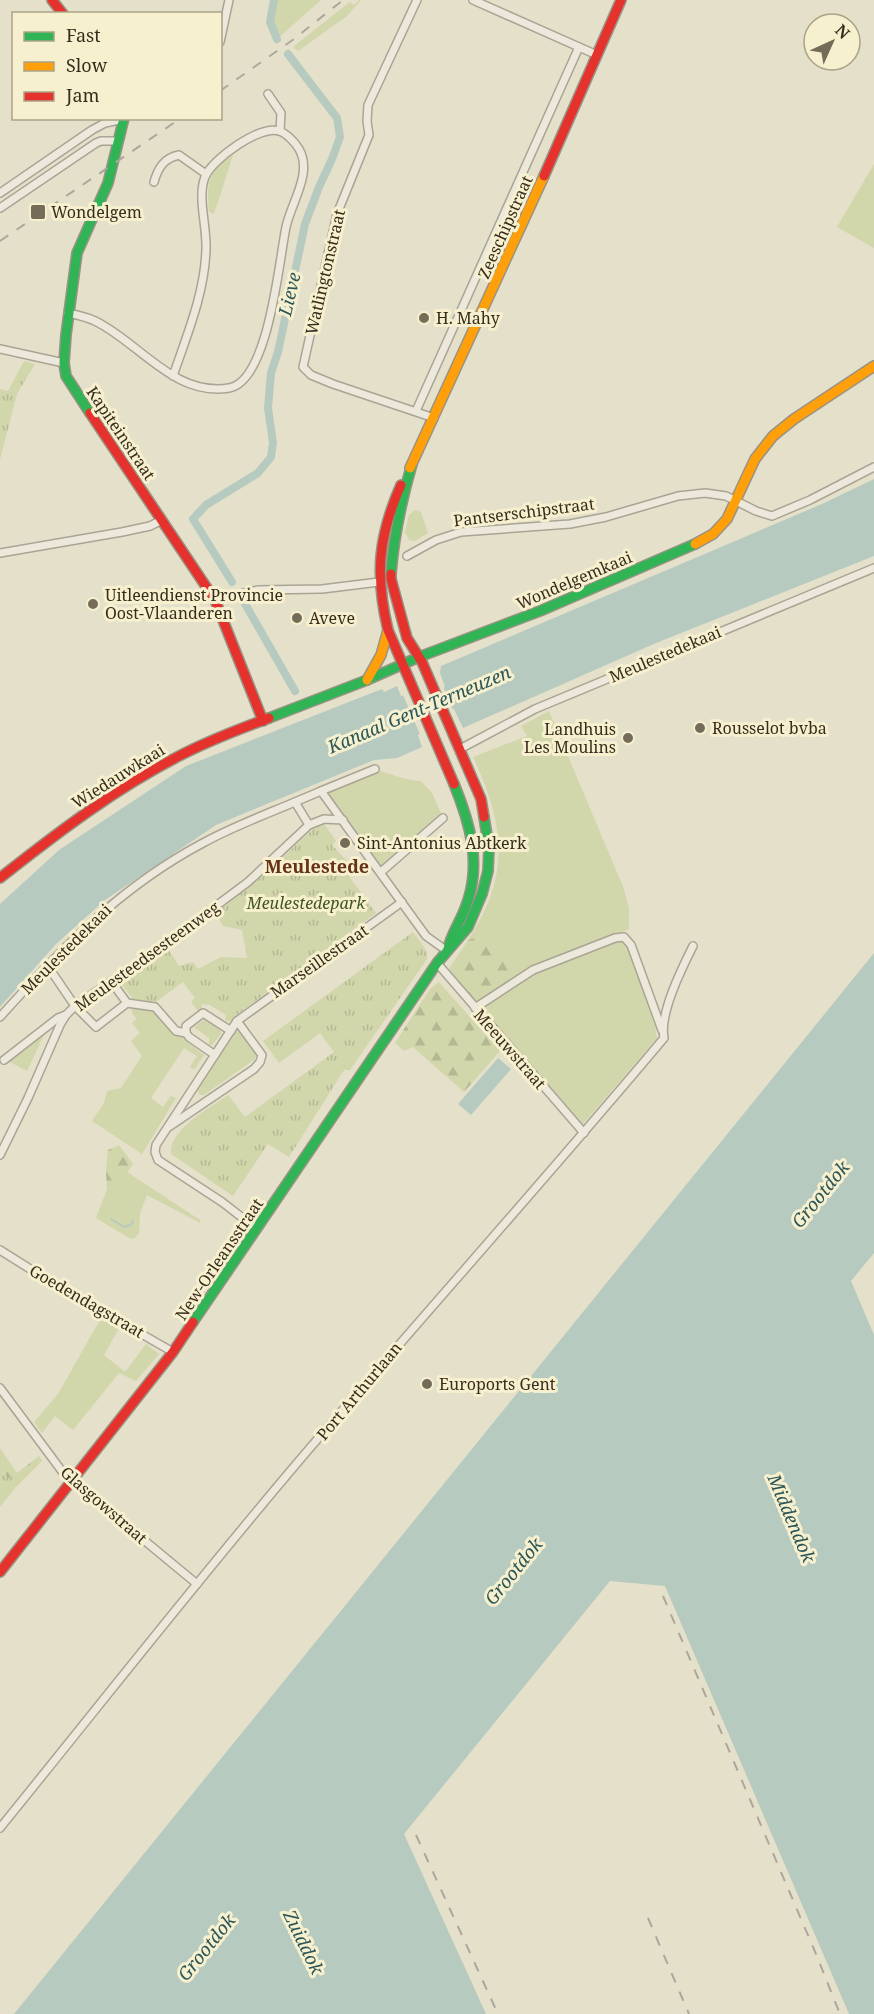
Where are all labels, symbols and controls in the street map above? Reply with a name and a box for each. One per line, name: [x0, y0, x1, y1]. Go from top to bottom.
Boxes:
legend: [12, 12, 222, 120]
north arrow: [802, 12, 862, 72]
text: N: [830, 19, 855, 44]
text: Fast: [66, 23, 101, 47]
text: Slow: [66, 53, 108, 77]
text: Jam: [65, 83, 100, 107]
street label: Zeeschipstraat: [472, 172, 538, 282]
place label: Wondelgem: [51, 201, 142, 223]
marker: Wondelgem: [29, 203, 47, 221]
street label: Watlingtonstraat: [300, 207, 350, 337]
water label: Lieve: [272, 270, 306, 319]
place label: H. Mahy: [436, 307, 501, 329]
marker: H. Mahy: [417, 311, 431, 325]
street label: Kapiteinstraat: [82, 382, 161, 484]
street label: Pantserschipstraat: [452, 492, 596, 532]
street label: Wondelgemkaai: [513, 546, 635, 614]
place label: Uitleendienst Provincie Oost-Vlaanderen: [105, 584, 283, 624]
marker: Uitleendienst Provincie Oost-Vlaanderen: [86, 597, 100, 611]
place label: Aveve: [309, 607, 355, 629]
marker: Aveve: [290, 611, 304, 625]
street label: Meulestedekaai: [606, 621, 724, 687]
water label: Kanaal Gent-Terneuzen: [323, 659, 514, 759]
place label: Rousselot bvba: [712, 717, 827, 739]
place label: Landhuis Les Moulins: [524, 718, 616, 758]
marker: Rousselot bvba: [693, 721, 707, 735]
marker: Landhuis Les Moulins: [621, 731, 635, 745]
street label: Wiedauwkaai: [67, 739, 169, 813]
place label: Sint-Antonius Abtkerk: [357, 832, 527, 854]
marker: Sint-Antonius Abtkerk: [338, 836, 352, 850]
district label: Meulestede: [265, 854, 369, 878]
park label: Meulestedepark: [246, 892, 366, 914]
street label: Meulesteedsesteenweg: [70, 896, 224, 1016]
street label: Meulestedekaai: [16, 899, 116, 999]
street label: Marseillestraat: [266, 919, 373, 1003]
street label: Meeuwstraat: [469, 1004, 551, 1094]
water label: Grootdok: [786, 1155, 855, 1232]
street label: New-Orleansstraat: [170, 1193, 268, 1324]
street label: Goedendagstraat: [26, 1259, 149, 1343]
street label: Port Arthurlaan: [311, 1337, 407, 1445]
place label: Euroports Gent: [439, 1373, 556, 1395]
marker: Euroports Gent: [420, 1377, 434, 1391]
street label: Glasgowstraat: [56, 1461, 152, 1549]
water label: Middendok: [762, 1469, 822, 1567]
water label: Grootdok: [479, 1532, 548, 1609]
water label: Zuiddok: [278, 1905, 330, 1979]
water label: Grootdok: [172, 1908, 241, 1985]

